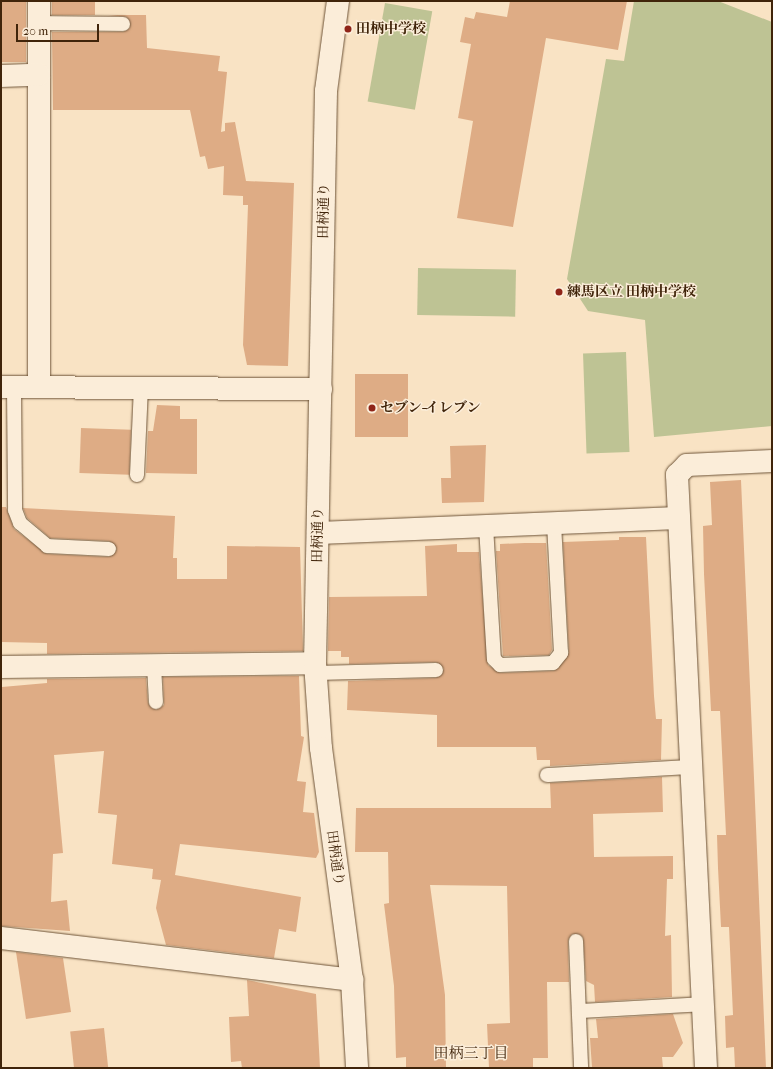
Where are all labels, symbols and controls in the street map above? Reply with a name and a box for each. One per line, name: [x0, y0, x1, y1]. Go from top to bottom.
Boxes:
scale bar: [18, 16, 101, 42]
place label: 田柄中学校: [356, 21, 426, 37]
text: 20 m: [23, 24, 48, 38]
marker: 田柄中学校: [343, 24, 353, 34]
street label: 田柄通り: [315, 183, 333, 239]
place label: 練馬区立 田柄中学校: [567, 284, 696, 300]
marker: 練馬区立 田柄中学校: [554, 287, 564, 297]
place label: セブン-イレブン: [380, 400, 482, 416]
marker: セブン-イレブン: [367, 403, 377, 413]
street label: 田柄通り: [309, 507, 327, 563]
street label: 田柄通り: [323, 829, 347, 887]
district label: 田柄三丁目: [434, 1045, 508, 1063]

